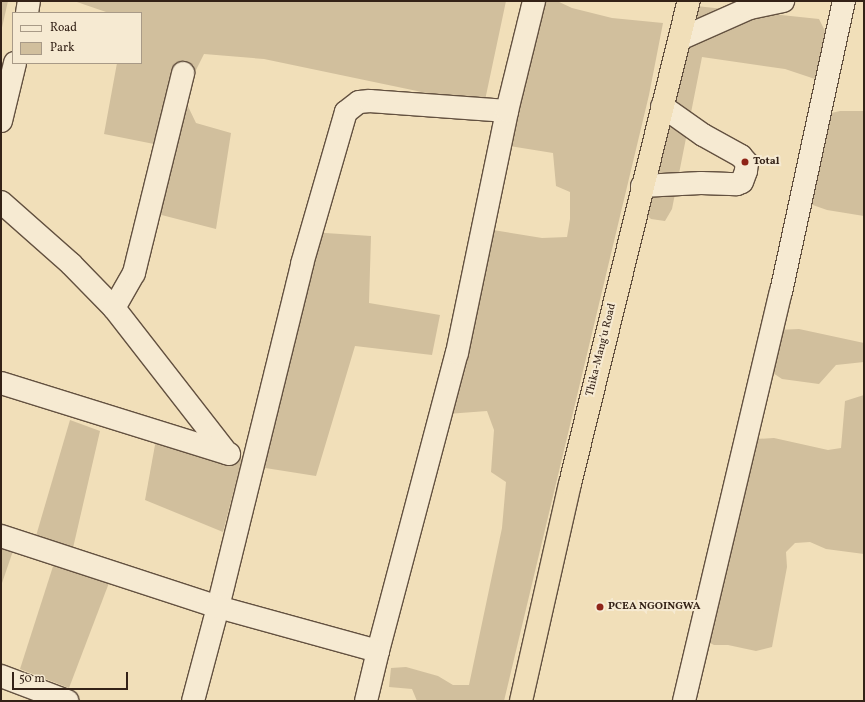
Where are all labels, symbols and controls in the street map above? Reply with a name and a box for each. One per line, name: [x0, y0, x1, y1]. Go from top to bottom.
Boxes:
legend: [12, 12, 142, 64]
text: Road: [50, 20, 77, 36]
text: Park: [50, 40, 75, 56]
place label: Total: [753, 155, 779, 169]
marker: Total: [740, 157, 750, 167]
street label: Thika-Mang'u Road: [584, 302, 620, 398]
place label: PCEA NGOINGWA: [608, 600, 701, 614]
marker: PCEA NGOINGWA: [595, 602, 605, 612]
scale bar: [14, 664, 130, 690]
text: 50 m: [19, 671, 45, 687]

